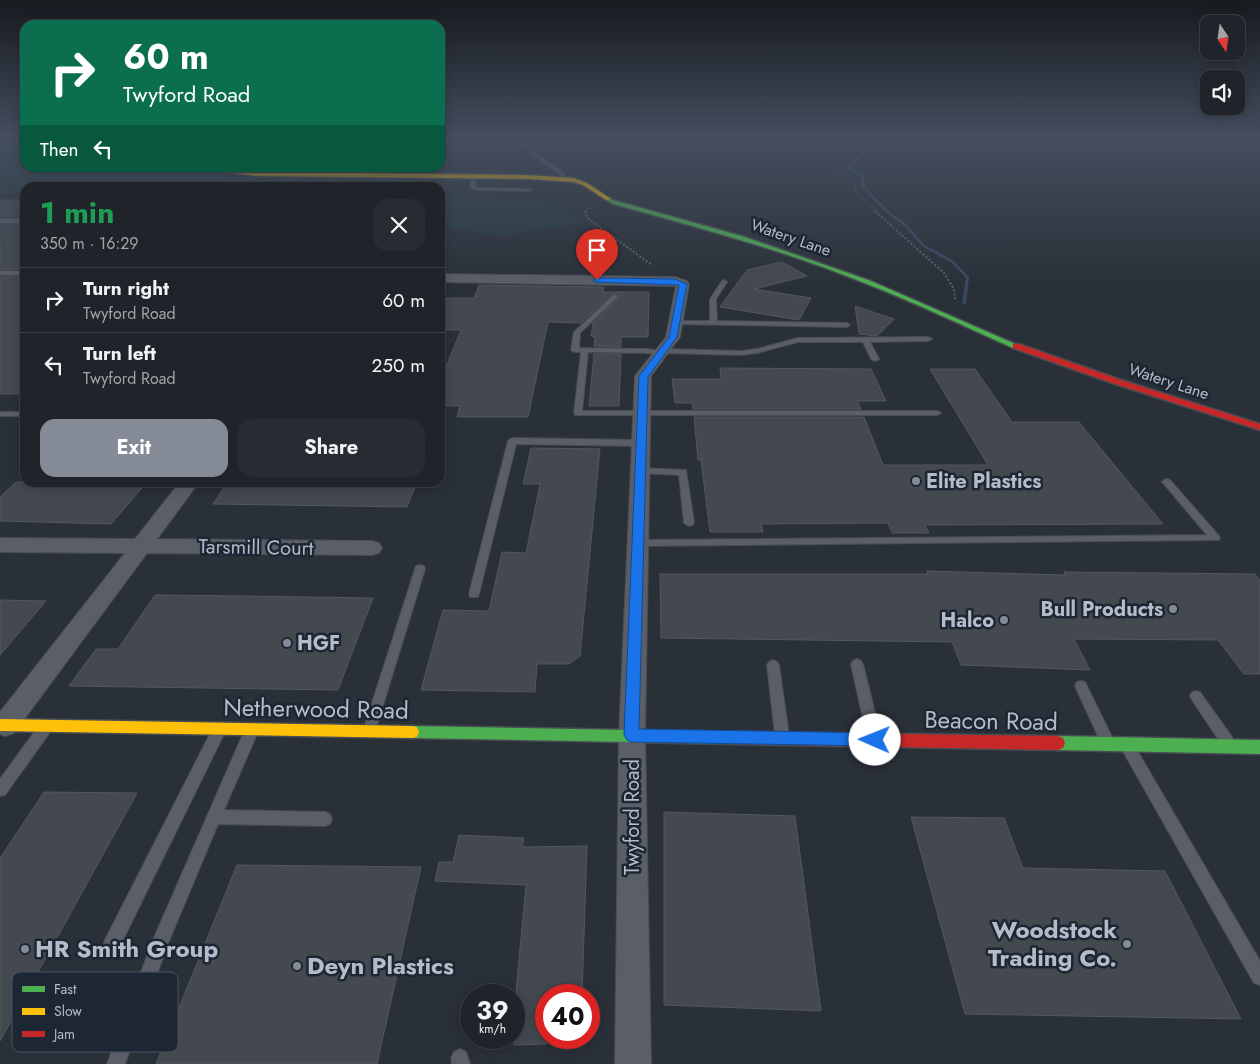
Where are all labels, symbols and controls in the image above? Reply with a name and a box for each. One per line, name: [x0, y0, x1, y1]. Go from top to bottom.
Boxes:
north arrow: [1200, 15, 1245, 60]
map controls: [1200, 15, 1245, 115]
text: 60 m: [123, 32, 209, 82]
icon: right: [40, 40, 105, 105]
button: sound: [1200, 70, 1245, 115]
text: Twyford Road: [123, 78, 250, 110]
icon: left: [89, 135, 117, 163]
text: Then: [40, 136, 79, 163]
text: 1 min: [40, 191, 114, 234]
button: close: [373, 199, 425, 251]
street label: Watery Lane: [748, 213, 834, 262]
pin: [576, 229, 618, 280]
text: 350 m · 16:29: [40, 232, 139, 255]
icon: arrive: [583, 236, 611, 264]
text: Turn right: [83, 275, 169, 302]
icon: right: [40, 286, 68, 314]
text: 60 m: [382, 287, 425, 314]
text: Twyford Road: [83, 302, 176, 325]
text: Turn left: [83, 340, 156, 367]
icon: left: [40, 351, 68, 379]
text: 250 m: [372, 352, 425, 379]
street label: Watery Lane: [1126, 358, 1212, 405]
text: Twyford Road: [83, 367, 176, 390]
button: Exit: [40, 419, 228, 477]
button: Share: [238, 419, 425, 477]
place label: Elite Plastics: [926, 467, 1041, 496]
marker: Elite Plastics: [910, 475, 922, 487]
street label: Tarsmill Court: [198, 532, 314, 563]
place label: Bull Products: [1040, 595, 1163, 624]
marker: Bull Products: [1167, 603, 1179, 615]
place label: Halco: [940, 606, 994, 635]
marker: Halco: [998, 614, 1010, 626]
place label: HGF: [297, 629, 340, 658]
marker: HGF: [281, 637, 293, 649]
street label: Netherwood Road: [223, 689, 409, 728]
street label: Beacon Road: [924, 702, 1058, 739]
position arrow: [848, 713, 900, 765]
street label: Twyford Road: [618, 759, 647, 875]
place label: Woodstock Trading Co.: [988, 912, 1117, 975]
place label: HR Smith Group: [35, 931, 218, 966]
marker: Woodstock Trading Co.: [1121, 938, 1133, 950]
marker: HR Smith Group: [19, 943, 31, 955]
place label: Deyn Plastics: [307, 948, 454, 983]
marker: Deyn Plastics: [291, 960, 303, 972]
legend: [12, 972, 178, 1052]
text: Fast: [54, 979, 77, 999]
speed limit sign: 40: [535, 984, 600, 1049]
text: 39: [476, 992, 509, 1028]
text: Slow: [54, 1001, 82, 1021]
text: km/h: [479, 1020, 506, 1038]
text: Jam: [52, 1024, 75, 1044]

